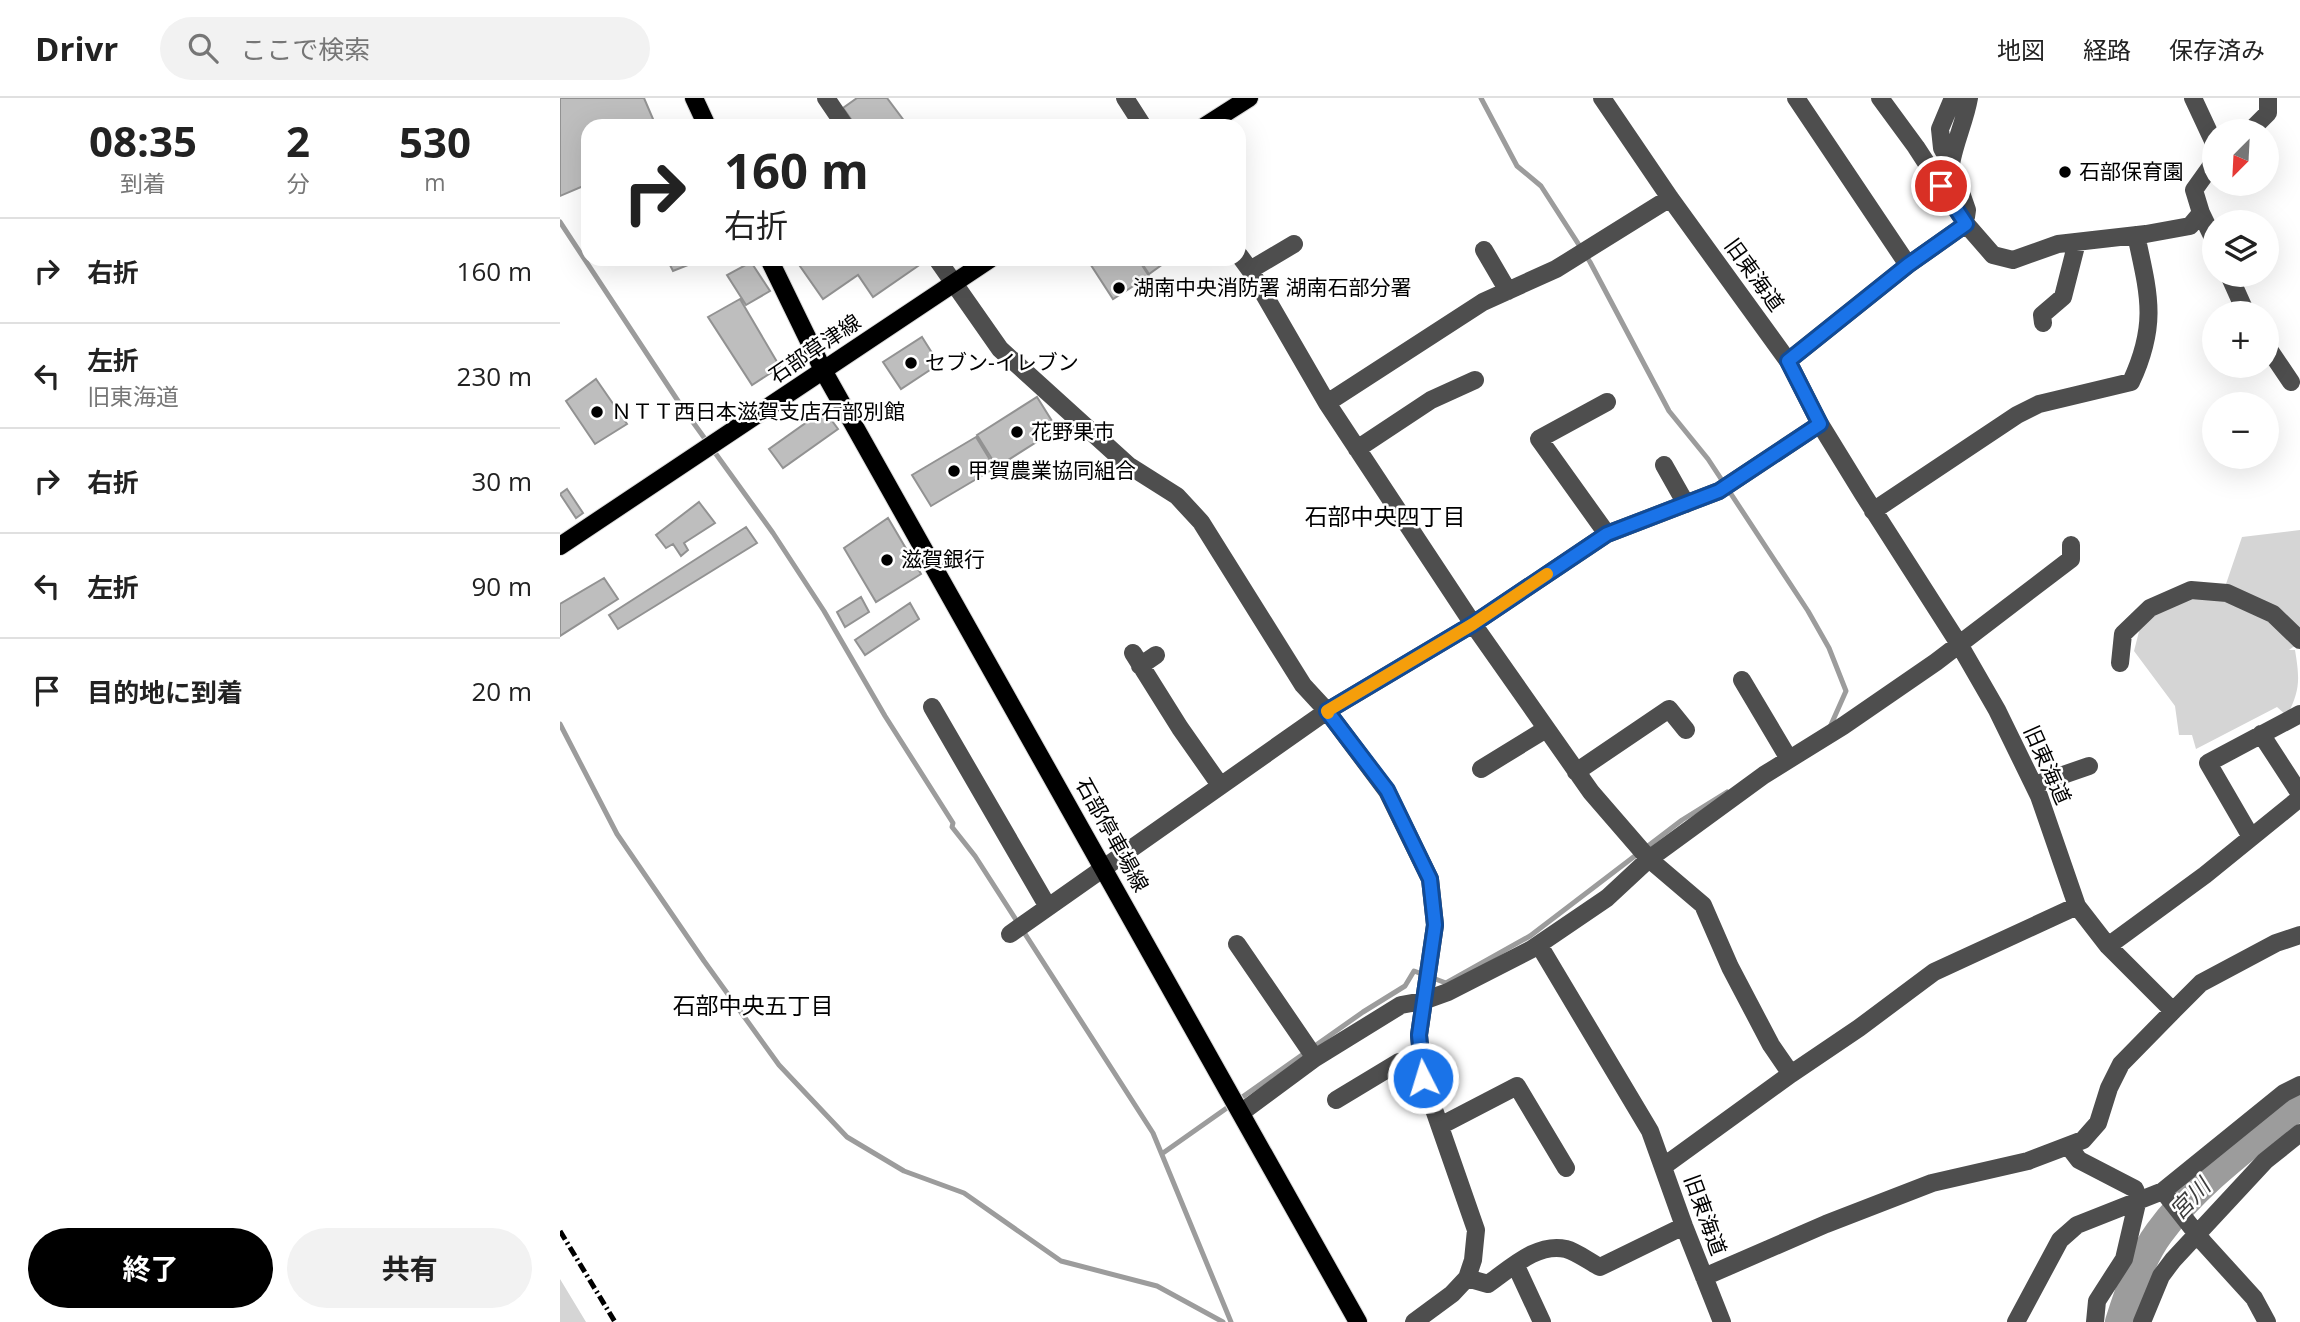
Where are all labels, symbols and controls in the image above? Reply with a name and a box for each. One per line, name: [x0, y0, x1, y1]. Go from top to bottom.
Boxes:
search box: [160, 17, 650, 80]
text: Drivr: [35, 26, 118, 71]
icon: search: [184, 29, 222, 67]
text: ここで検索: [240, 31, 370, 67]
text: 地図: [1997, 33, 2045, 66]
text: 経路: [2083, 33, 2131, 66]
text: 保存済み: [2169, 33, 2265, 66]
text: 08:35: [89, 112, 197, 169]
text: 2: [286, 112, 310, 169]
text: 530: [399, 113, 471, 170]
north arrow: [2202, 119, 2278, 196]
map controls: [2202, 119, 2279, 469]
text: 160 m: [724, 137, 869, 203]
icon: right: [609, 147, 700, 238]
pin: [1911, 156, 1971, 216]
place label: 石部保育園: [2079, 157, 2184, 185]
marker: 石部保育園: [2057, 164, 2073, 180]
text: m: [424, 166, 446, 198]
text: 到着: [120, 167, 166, 199]
text: 分: [286, 167, 309, 199]
icon: arrive: [1922, 167, 1960, 205]
text: 右折: [724, 203, 788, 246]
button: layers: [2202, 210, 2279, 287]
street label: 旧東海道: [1719, 232, 1791, 317]
icon: right: [28, 252, 66, 290]
text: 160 m: [457, 253, 532, 289]
text: 右折: [87, 254, 139, 290]
place label: 湖南中央消防署 湖南石部分署: [1133, 273, 1411, 301]
marker: 湖南中央消防署 湖南石部分署: [1111, 280, 1127, 296]
button: +: [2202, 301, 2279, 378]
street label: 石部草津線: [763, 307, 866, 389]
text: 左折: [87, 342, 139, 378]
place label: セブン-イレブン: [925, 348, 1079, 376]
marker: セブン-イレブン: [903, 355, 919, 371]
icon: left: [28, 357, 66, 395]
text: 230 m: [457, 358, 532, 394]
text: 旧東海道: [87, 380, 179, 412]
button: −: [2202, 392, 2279, 469]
place label: ＮＴＴ西日本滋賀支店石部別館: [611, 397, 905, 425]
marker: ＮＴＴ西日本滋賀支店石部別館: [589, 404, 605, 420]
place label: 花野果市: [1031, 417, 1115, 445]
marker: 花野果市: [1009, 424, 1025, 440]
place label: 甲賀農業協同組合: [968, 456, 1136, 484]
icon: right: [28, 462, 66, 500]
text: 30 m: [471, 463, 532, 499]
marker: 甲賀農業協同組合: [946, 463, 962, 479]
text: 右折: [87, 464, 139, 500]
district label: 石部中央四丁目: [1305, 500, 1466, 532]
place label: 滋賀銀行: [901, 545, 985, 573]
marker: 滋賀銀行: [879, 552, 895, 568]
icon: left: [28, 567, 66, 605]
text: 90 m: [471, 568, 532, 604]
text: 左折: [87, 569, 139, 605]
icon: arrive: [28, 672, 66, 710]
text: 20 m: [471, 673, 532, 709]
text: 目的地に到着: [87, 674, 243, 710]
street label: 旧東海道: [2018, 721, 2078, 809]
street label: 石部停車場線: [1070, 773, 1156, 896]
district label: 石部中央五丁目: [673, 989, 834, 1021]
position arrow: [1386, 1041, 1460, 1115]
water label: 宮川: [2162, 1168, 2219, 1226]
street label: 旧東海道: [1678, 1170, 1733, 1259]
button: 終了: [28, 1228, 273, 1308]
button: 共有: [287, 1228, 532, 1308]

